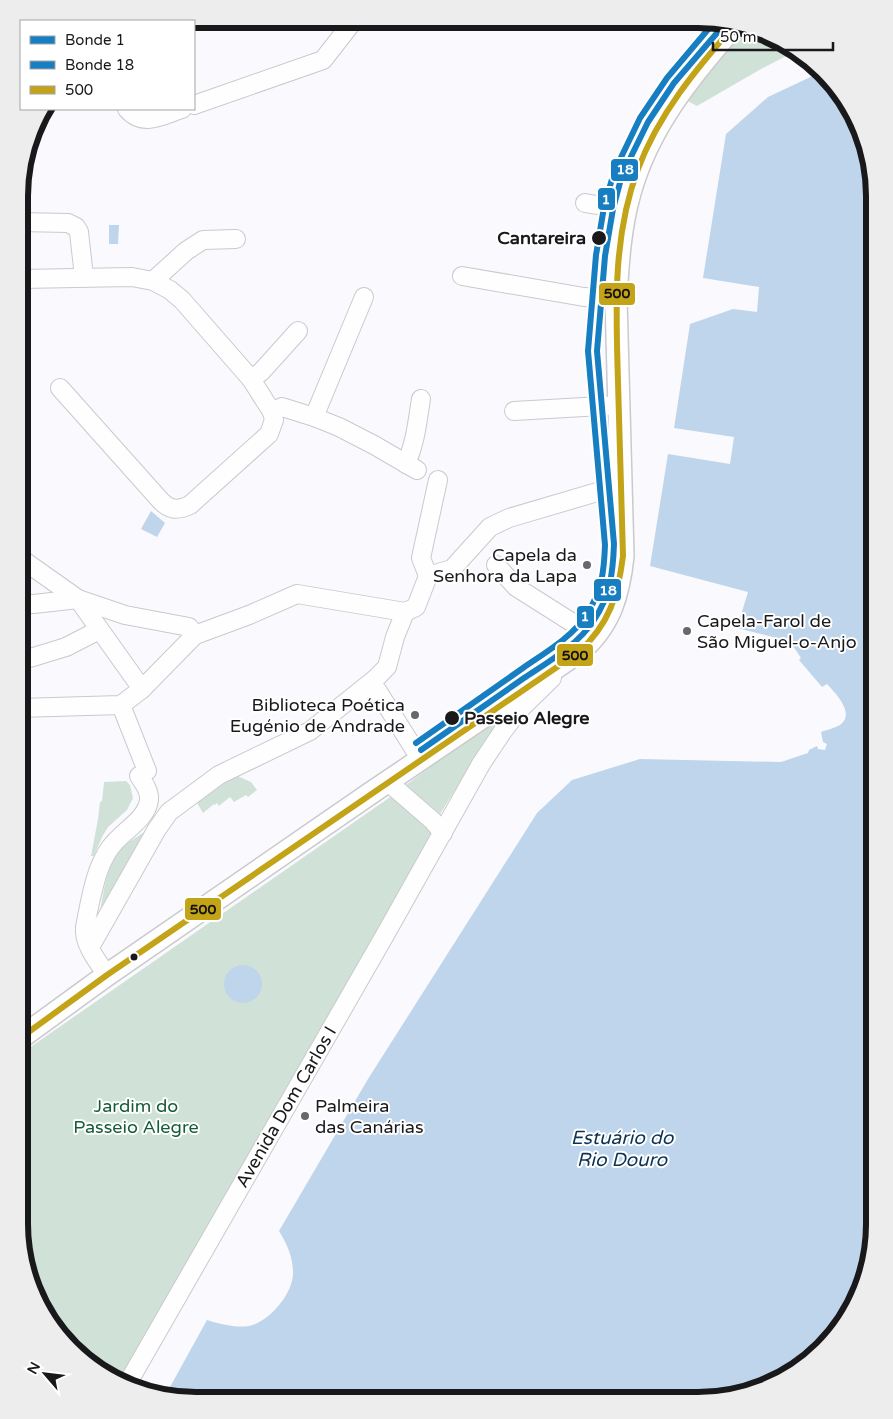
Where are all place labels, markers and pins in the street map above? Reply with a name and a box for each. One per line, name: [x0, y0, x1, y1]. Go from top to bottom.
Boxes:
place label: Cantareira: [497, 227, 586, 249]
marker: Cantareira: [590, 229, 608, 247]
place label: Capela da Senhora da Lapa: [433, 544, 577, 587]
marker: Capela da Senhora da Lapa: [581, 559, 593, 571]
place label: Capela-Farol de São Miguel-o-Anjo: [697, 610, 857, 653]
marker: Capela-Farol de São Miguel-o-Anjo: [681, 625, 693, 637]
place label: Biblioteca Poética Eugénio de Andrade: [230, 694, 405, 737]
place label: Passeio Alegre: [464, 707, 589, 729]
marker: Biblioteca Poética Eugénio de Andrade: [409, 709, 421, 721]
marker: Passeio Alegre: [443, 709, 461, 727]
unlabelled marker: [129, 952, 139, 962]
place label: Palmeira das Canárias: [315, 1095, 424, 1138]
marker: Palmeira das Canárias: [299, 1110, 311, 1122]

